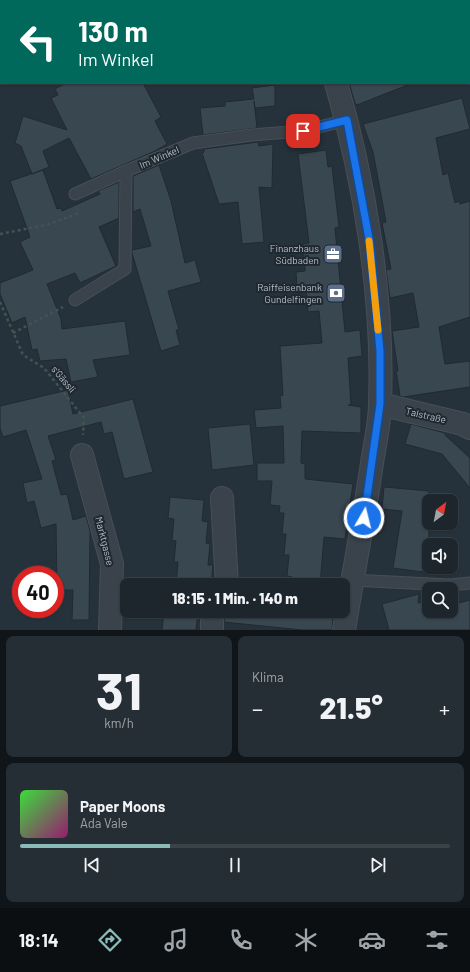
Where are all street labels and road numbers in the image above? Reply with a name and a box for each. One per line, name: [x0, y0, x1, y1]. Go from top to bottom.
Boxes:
street label: Im Winkel: [137, 143, 181, 171]
street label: s'Gässli: [49, 363, 79, 395]
street label: Talstraße: [405, 405, 447, 425]
street label: Marktgasse: [93, 515, 117, 567]

